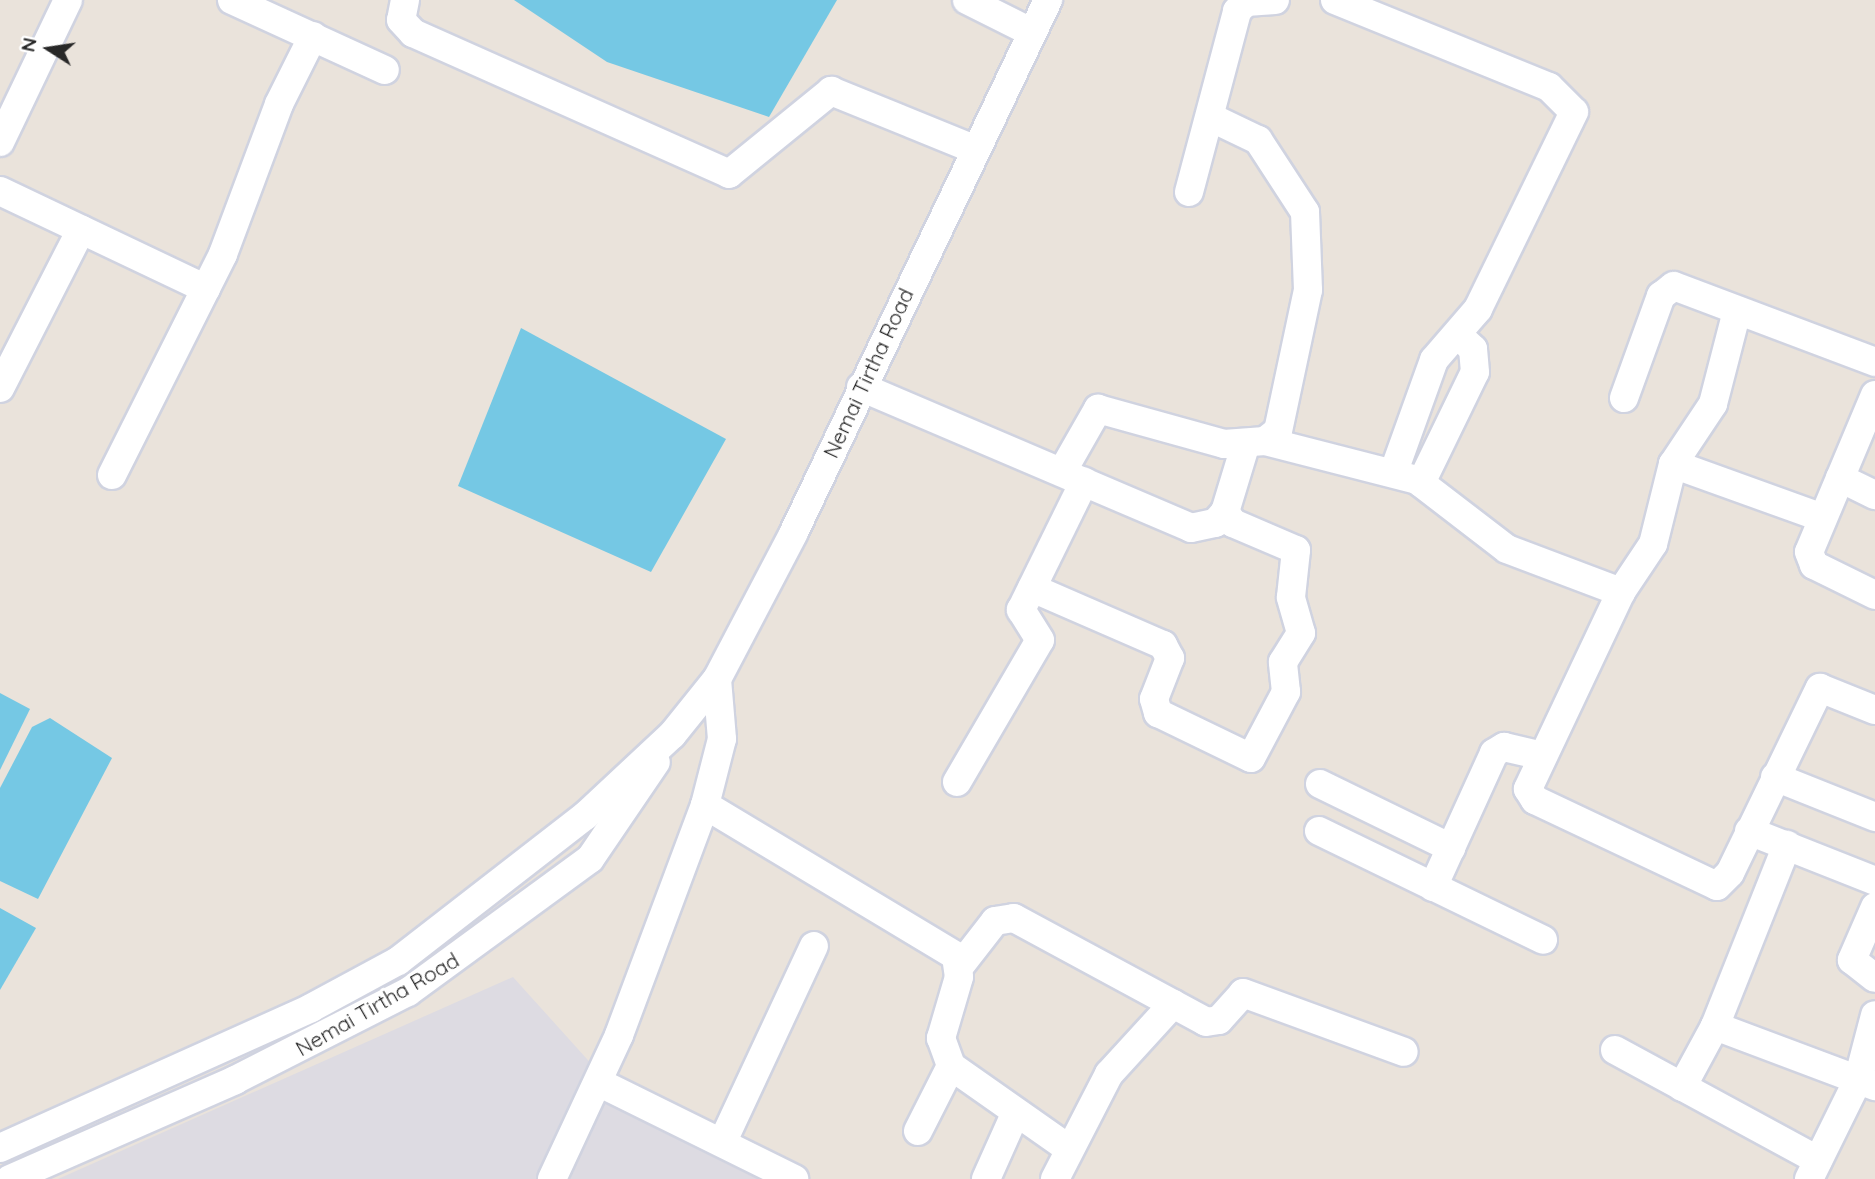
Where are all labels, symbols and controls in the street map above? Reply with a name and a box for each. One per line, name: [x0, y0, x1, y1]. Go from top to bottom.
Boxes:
north arrow: [14, 14, 84, 84]
text: N: [15, 35, 42, 54]
street label: Nemai Tirtha Road: [818, 284, 918, 462]
street label: Nemai Tirtha Road: [291, 947, 463, 1061]

